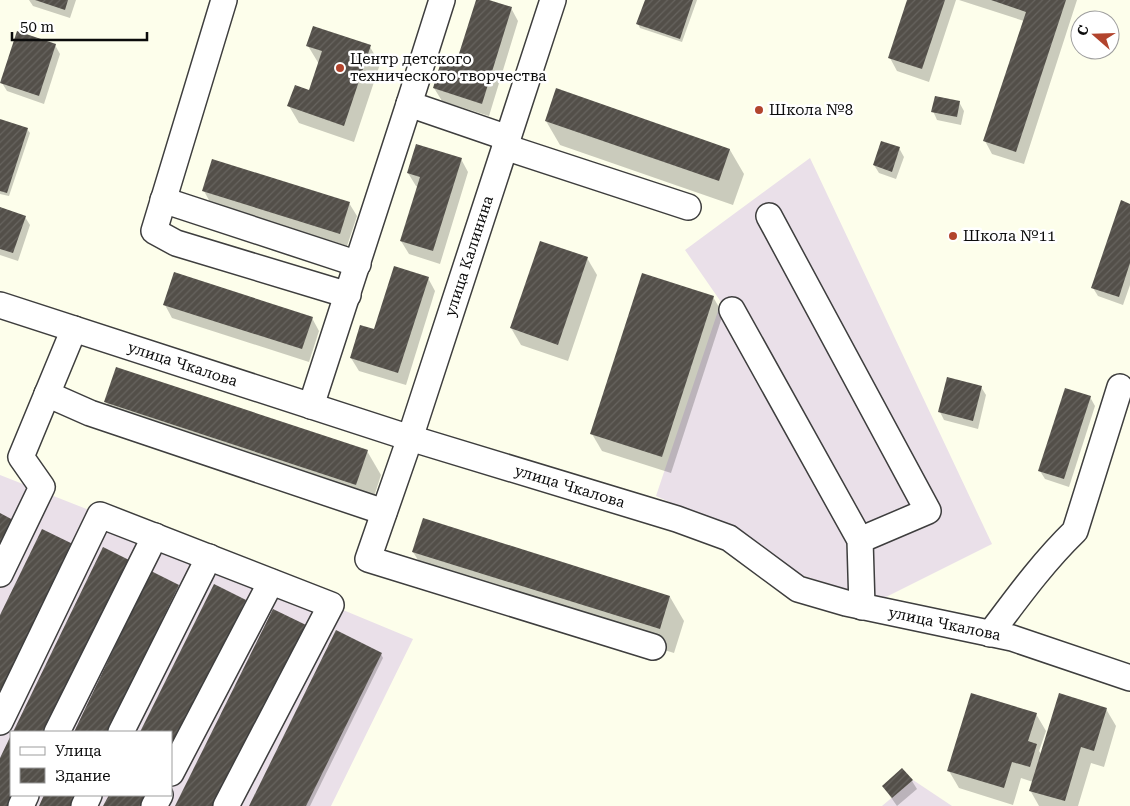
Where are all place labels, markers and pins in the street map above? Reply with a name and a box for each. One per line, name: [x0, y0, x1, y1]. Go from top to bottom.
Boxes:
place label: Центр детского технического творчества: [350, 50, 547, 85]
marker: Центр детского технического творчества: [334, 62, 346, 74]
place label: Школа №8: [769, 101, 853, 119]
marker: Школа №8: [753, 104, 765, 116]
place label: Школа №11: [963, 227, 1056, 245]
marker: Школа №11: [947, 230, 959, 242]

